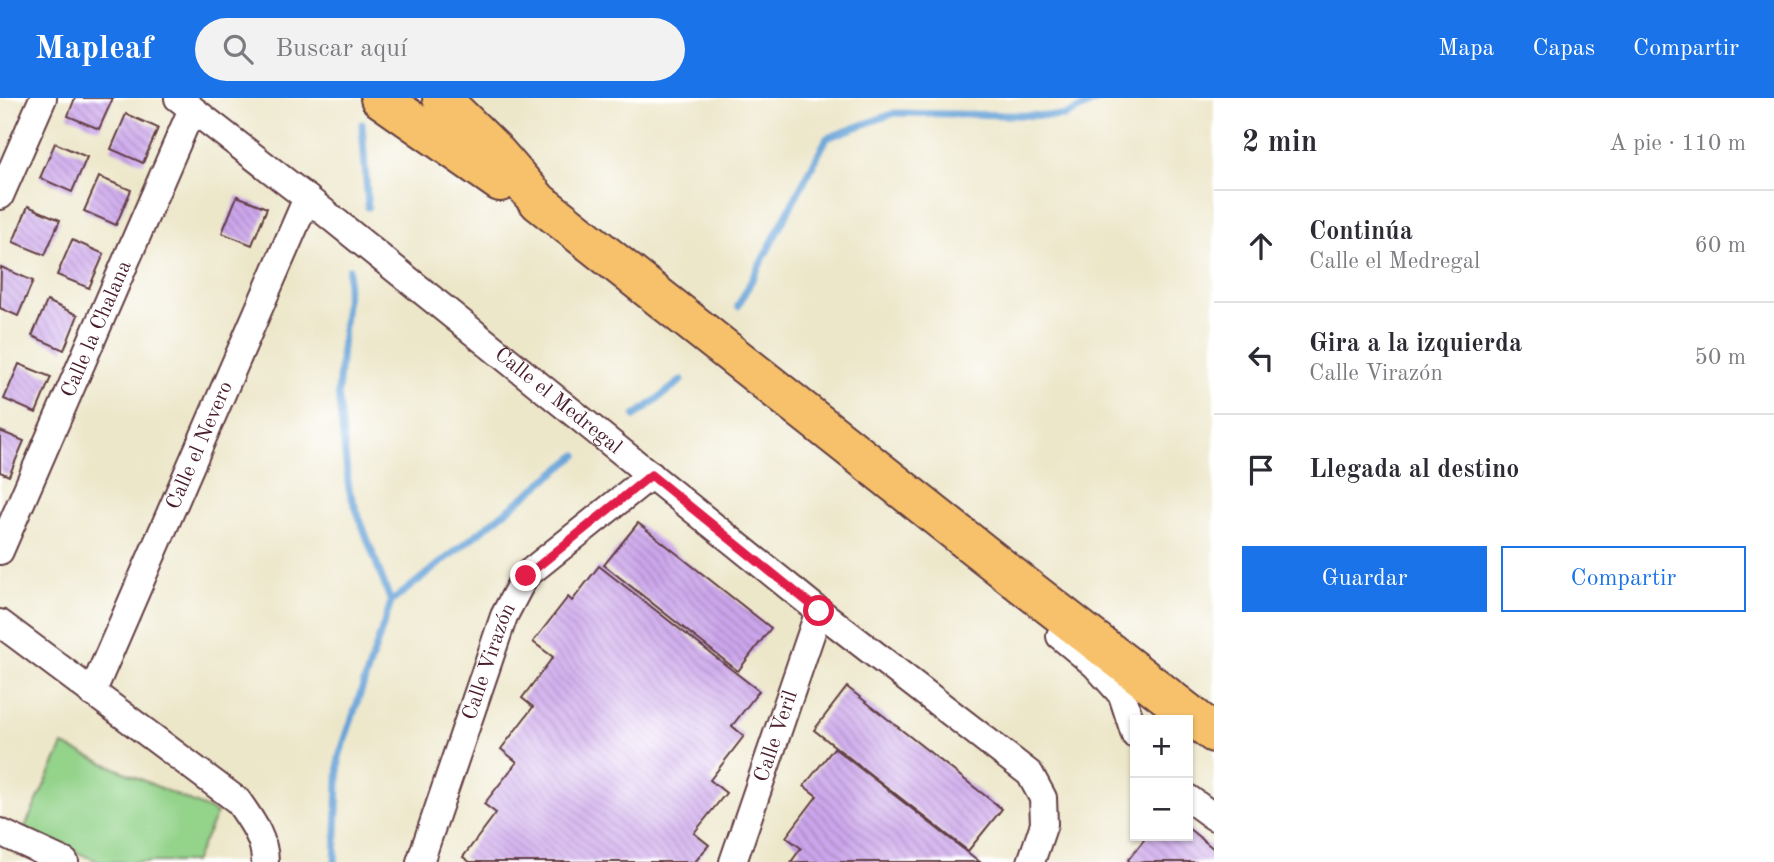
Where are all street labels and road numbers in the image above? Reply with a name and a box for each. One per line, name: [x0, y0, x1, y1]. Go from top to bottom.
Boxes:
street label: Calle la Chalana: [58, 257, 135, 401]
street label: Calle el Medregal: [491, 343, 626, 458]
street label: Calle el Nevero: [163, 378, 237, 512]
street label: Calle Virazón: [459, 599, 519, 723]
street label: Calle Veril: [751, 687, 802, 785]

